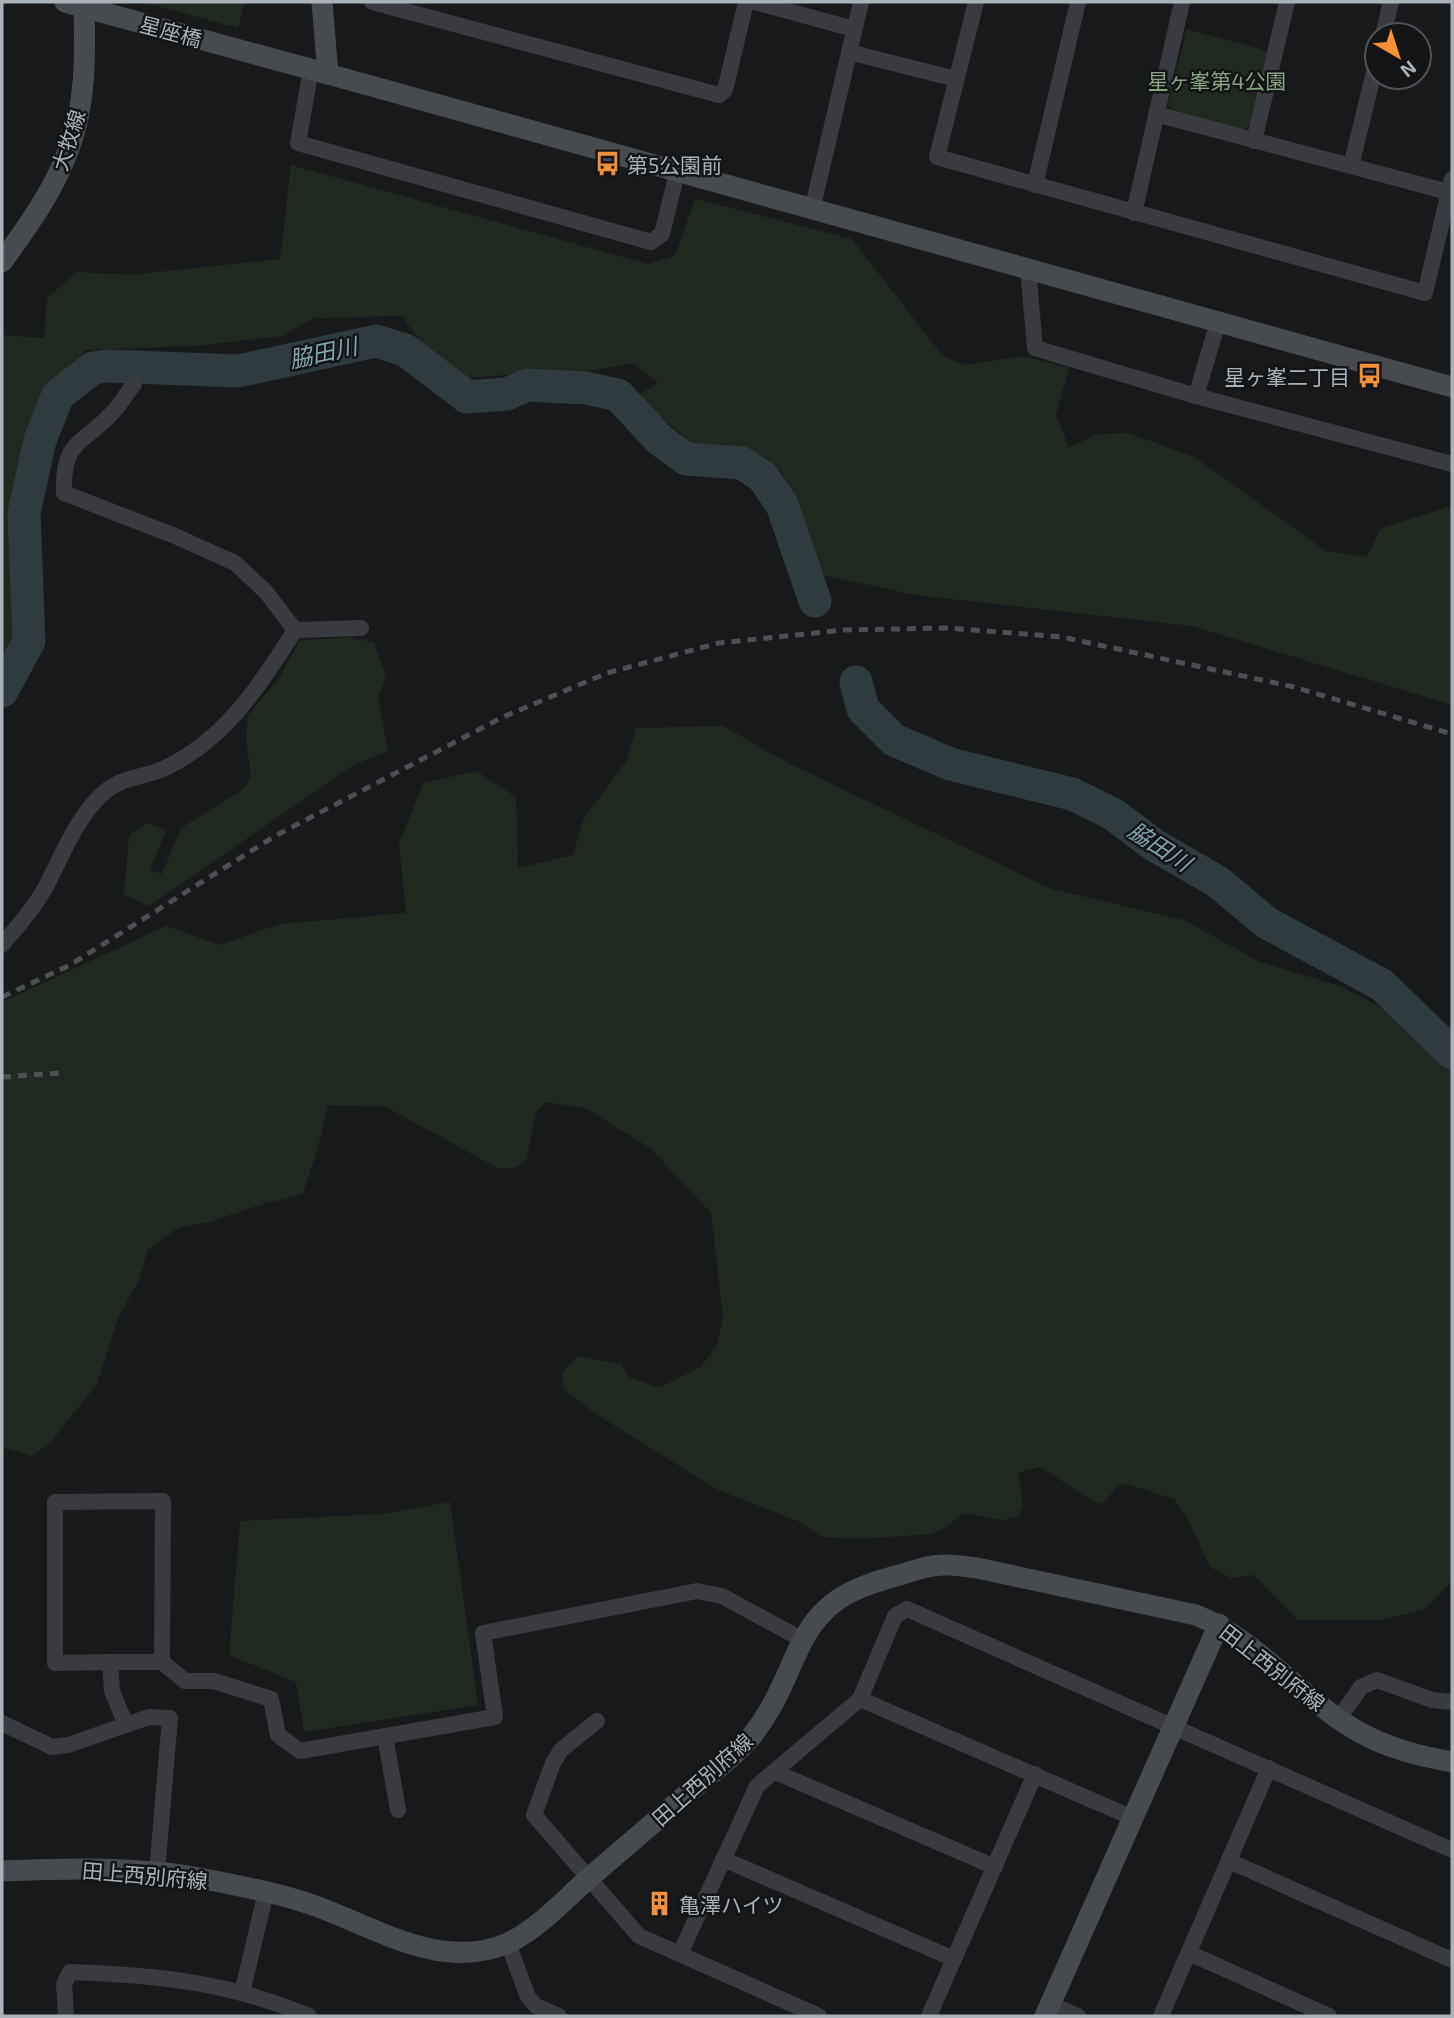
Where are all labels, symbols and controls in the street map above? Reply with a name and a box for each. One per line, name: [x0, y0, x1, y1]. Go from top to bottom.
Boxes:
street label: 星座橋: [137, 11, 205, 51]
north arrow: [1363, 21, 1433, 91]
text: N: [1396, 56, 1422, 83]
park label: 星ヶ峯第4公園: [1148, 68, 1286, 93]
street label: 大牧線: [46, 106, 90, 174]
bus stop icon: 第5公園前: [593, 150, 621, 178]
place label: 第5公園前: [627, 152, 722, 177]
water label: 脇田川: [286, 331, 363, 373]
bus stop icon: 星ヶ峯二丁目: [1356, 362, 1384, 390]
place label: 星ヶ峯二丁目: [1224, 364, 1350, 389]
water label: 脇田川: [1123, 815, 1199, 878]
street label: 田上西別府線: [1216, 1618, 1330, 1716]
street label: 田上西別府線: [647, 1728, 757, 1830]
street label: 田上西別府線: [81, 1857, 209, 1893]
building icon: 亀澤ハイツ: [645, 1890, 673, 1918]
place label: 亀澤ハイツ: [679, 1892, 784, 1917]

